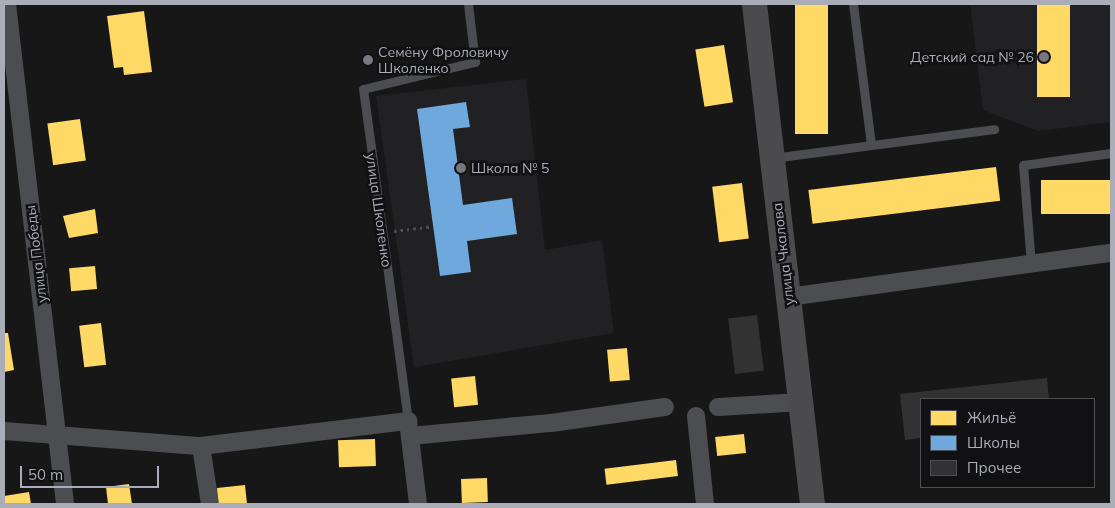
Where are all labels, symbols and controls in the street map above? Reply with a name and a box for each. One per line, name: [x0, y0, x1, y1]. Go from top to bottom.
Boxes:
place label: Семёну Фроловичу Школенко: [378, 44, 509, 76]
place label: Детский сад № 26: [910, 49, 1034, 65]
marker: Детский сад № 26: [1038, 51, 1050, 63]
marker: Семёну Фроловичу Школенко: [362, 54, 374, 66]
street label: улица Школенко: [363, 152, 395, 268]
place label: Школа № 5: [471, 160, 549, 176]
marker: Школа № 5: [455, 162, 467, 174]
street label: улица Чкалова: [768, 202, 798, 306]
street label: улица Победы: [22, 204, 50, 304]
legend: [920, 398, 1095, 488]
text: Жильё: [967, 408, 1016, 427]
text: Школы: [967, 433, 1020, 452]
scale bar: [22, 456, 161, 488]
text: Прочее: [967, 458, 1021, 477]
text: 50 m: [28, 465, 63, 484]

